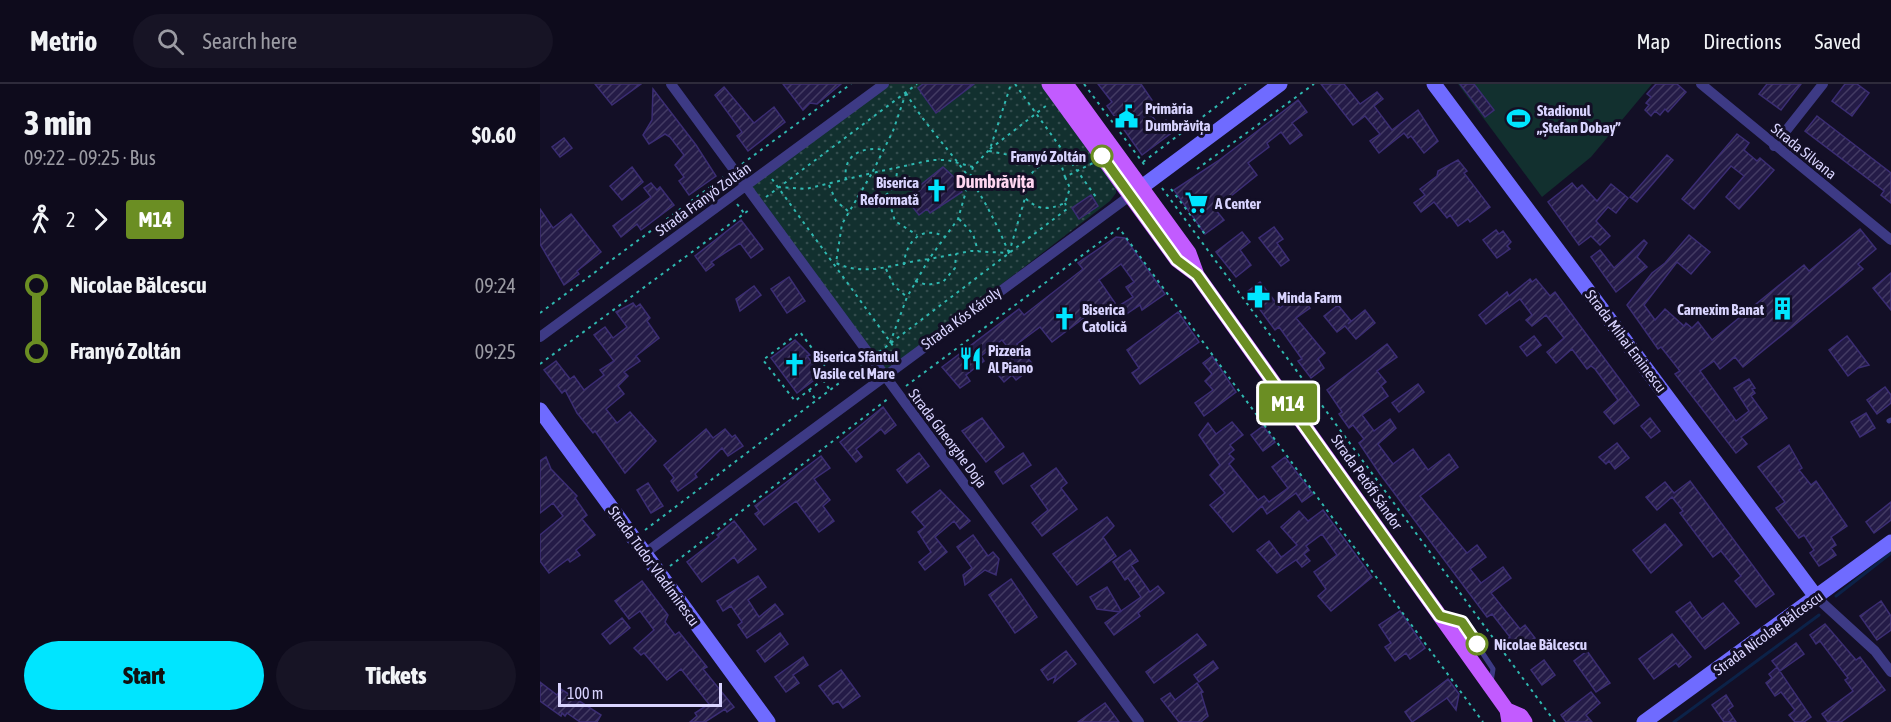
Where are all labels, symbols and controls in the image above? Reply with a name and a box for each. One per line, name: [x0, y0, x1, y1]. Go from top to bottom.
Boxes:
search box: [133, 14, 553, 68]
text: Metrio: [30, 25, 97, 57]
icon: search: [154, 25, 187, 58]
text: Search here: [202, 28, 297, 54]
text: Map: [1636, 29, 1670, 53]
text: Directions: [1703, 29, 1782, 53]
text: Saved: [1815, 29, 1861, 53]
place label: Primăria Dumbrăvița: [1145, 100, 1211, 135]
place label: Stadionul „Ștefan Dobay”: [1536, 102, 1622, 137]
text: 3 min: [24, 104, 91, 142]
public building icon: Primăria Dumbrăvița: [1114, 104, 1140, 130]
sports icon: Stadionul „Ștefan Dobay”: [1506, 106, 1532, 132]
street label: Strada Silvana: [1768, 120, 1840, 182]
text: $0.60: [472, 122, 516, 148]
marker: Franyó Zoltán: [1091, 145, 1113, 167]
text: 09:22 – 09:25 · Bus: [24, 146, 156, 169]
place label: Franyó Zoltán: [1010, 148, 1086, 165]
street label: Strada Franyó Zoltán: [652, 159, 754, 239]
district label: Dumbrăvița: [956, 171, 1034, 193]
place label: Biserica Reformată: [860, 174, 919, 208]
church icon: Biserica Reformată: [924, 178, 950, 204]
supermarket icon: A Center: [1184, 190, 1210, 216]
place label: A Center: [1214, 195, 1261, 212]
icon: walk: [24, 203, 57, 236]
icon: forward: [84, 203, 117, 236]
text: M14: [138, 207, 172, 231]
text: 2: [66, 208, 75, 231]
text: Nicolae Bălcescu: [70, 272, 207, 298]
text: 09:24: [475, 274, 516, 297]
street label: Strada Kós Károly: [918, 283, 1004, 353]
pharmacy icon: Minda Farm: [1246, 284, 1272, 310]
street label: Strada Mihai Eminescu: [1582, 286, 1670, 396]
place label: Minda Farm: [1277, 289, 1342, 306]
building icon: Carnexim Banat: [1769, 296, 1795, 322]
place label: Biserica Catolică: [1082, 301, 1127, 335]
place label: Carnexim Banat: [1677, 301, 1765, 318]
church icon: Biserica Catolică: [1051, 305, 1077, 331]
text: Franyó Zoltán: [70, 338, 181, 364]
text: 09:25: [475, 340, 516, 363]
place label: Pizzeria Al Piano: [987, 342, 1033, 376]
restaurant icon: Pizzeria Al Piano: [957, 346, 983, 372]
place label: Biserica Sfântul Vasile cel Mare: [812, 348, 899, 382]
church icon: Biserica Sfântul Vasile cel Mare: [782, 352, 808, 378]
line badge: M14: [1254, 384, 1323, 422]
street label: Strada Gheorghe Doja: [905, 385, 991, 491]
text: M14: [1271, 391, 1305, 415]
street label: Strada Petőfi Sándor: [1328, 431, 1406, 533]
street label: Strada Tudor Vladimirescu: [605, 503, 703, 629]
street label: Strada Nicolae Bălcescu: [1710, 588, 1826, 678]
marker: Nicolae Bălcescu: [1466, 633, 1488, 655]
place label: Nicolae Bălcescu: [1494, 636, 1587, 653]
button: Start: [24, 641, 264, 710]
button: Tickets: [276, 641, 516, 710]
scale bar: [558, 680, 722, 708]
text: 100 m: [567, 684, 603, 702]

